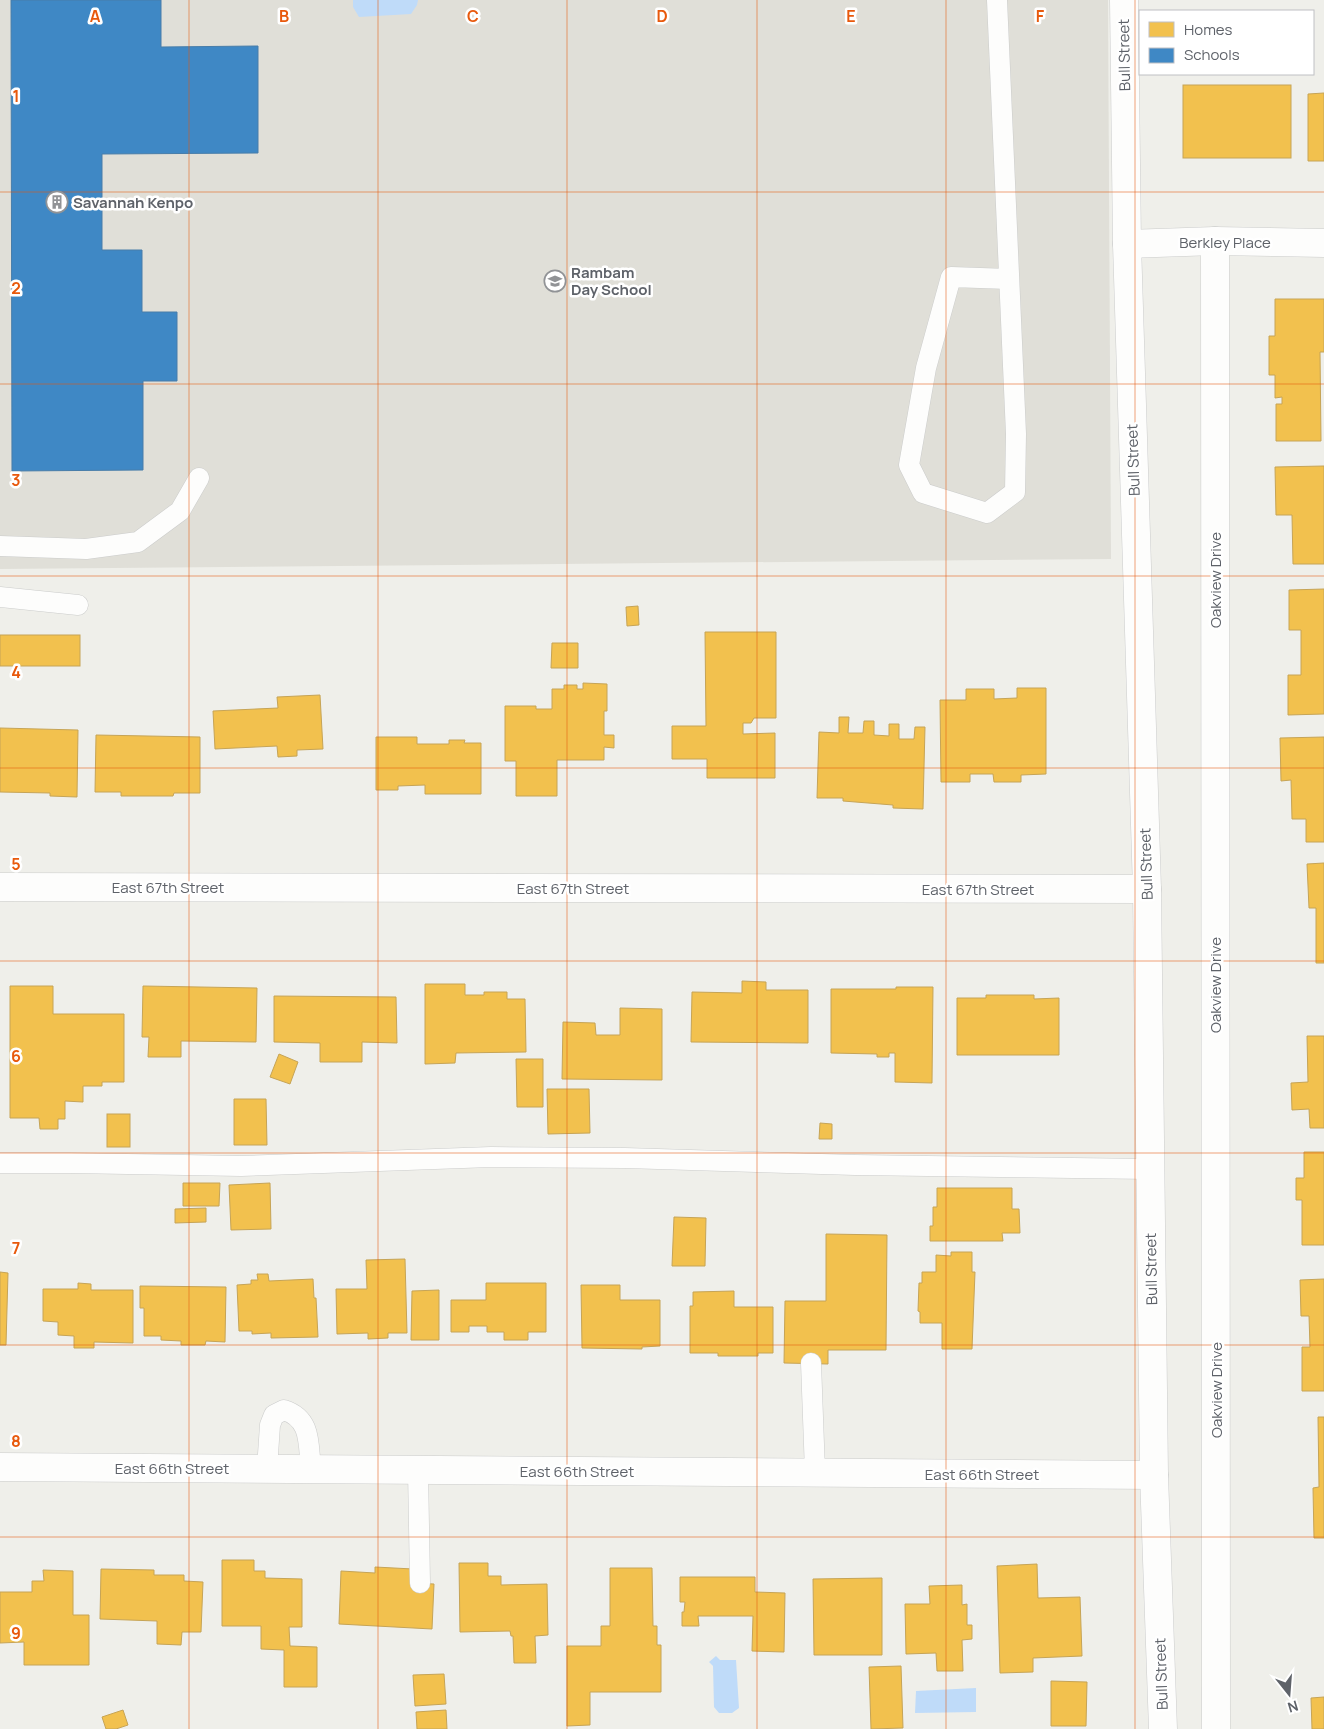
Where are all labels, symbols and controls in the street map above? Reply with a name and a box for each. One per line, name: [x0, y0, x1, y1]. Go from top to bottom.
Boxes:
text: A: [90, 5, 101, 27]
text: B: [279, 5, 289, 27]
text: C: [467, 5, 479, 27]
text: D: [656, 5, 668, 27]
text: E: [846, 5, 856, 27]
text: F: [1036, 5, 1045, 27]
legend: [1139, 10, 1314, 75]
street label: Bull Street: [1113, 19, 1135, 91]
text: Homes: [1184, 19, 1233, 40]
text: Schools: [1184, 44, 1240, 65]
text: 1: [12, 85, 20, 107]
building icon: Savannah Kenpo: [45, 190, 69, 214]
place label: Savannah Kenpo: [73, 192, 193, 213]
street label: Berkley Place: [1179, 232, 1271, 253]
place label: Rambam Day School: [571, 262, 652, 300]
school or university icon: Rambam Day School: [543, 269, 567, 293]
text: 2: [11, 277, 21, 299]
street label: Bull Street: [1121, 424, 1145, 496]
text: 3: [11, 469, 21, 491]
street label: Oakview Drive: [1205, 532, 1226, 628]
text: 4: [11, 661, 21, 683]
street label: Bull Street: [1134, 828, 1158, 900]
text: 5: [11, 853, 21, 875]
street label: East 67th Street: [112, 877, 224, 898]
street label: East 67th Street: [517, 878, 629, 899]
street label: East 67th Street: [922, 879, 1034, 900]
street label: Oakview Drive: [1205, 937, 1226, 1033]
text: 6: [11, 1045, 21, 1067]
street label: Bull Street: [1140, 1233, 1162, 1305]
text: 7: [12, 1237, 20, 1259]
street label: Oakview Drive: [1206, 1342, 1227, 1438]
text: 8: [11, 1430, 21, 1452]
street label: East 66th Street: [115, 1458, 229, 1479]
street label: East 66th Street: [520, 1461, 634, 1482]
street label: East 66th Street: [925, 1464, 1039, 1485]
text: 9: [11, 1622, 21, 1644]
street label: Bull Street: [1149, 1638, 1173, 1710]
north arrow: [1264, 1669, 1314, 1719]
text: N: [1285, 1696, 1301, 1717]

